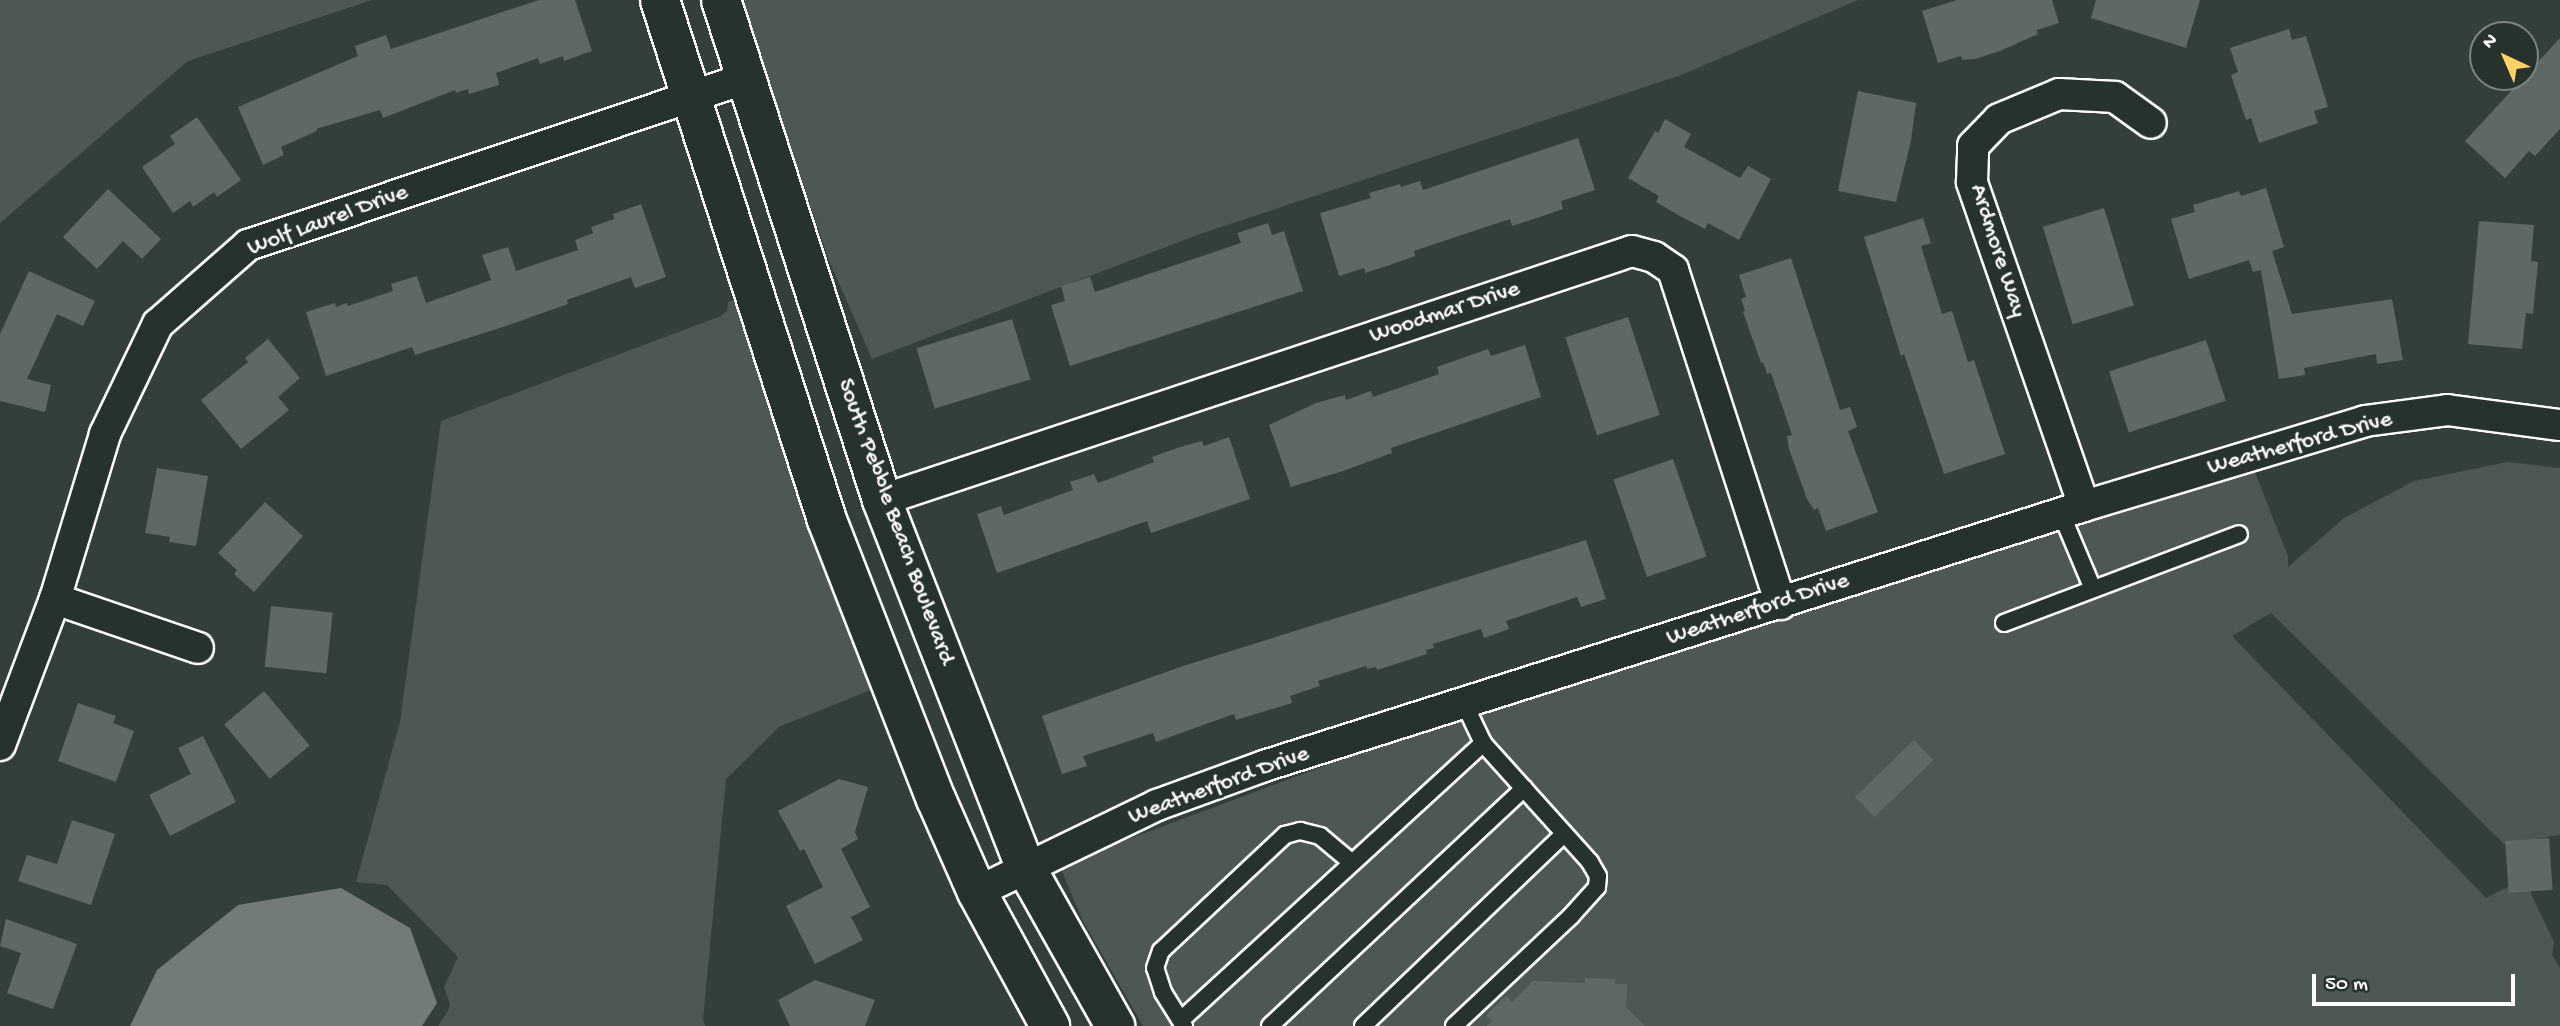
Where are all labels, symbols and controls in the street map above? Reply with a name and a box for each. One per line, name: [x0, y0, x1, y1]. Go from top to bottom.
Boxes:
north arrow: [2469, 21, 2539, 91]
text: N: [2478, 29, 2503, 55]
street label: Wolf Laurel Drive: [244, 179, 412, 263]
street label: Ardmore Way: [1962, 181, 2032, 321]
street label: Woodmar Drive: [1366, 275, 1524, 351]
street label: South Pebble Beach Boulevard: [830, 375, 960, 669]
street label: Weatherford Drive: [2204, 405, 2396, 483]
street label: Weatherford Drive: [1663, 567, 1853, 653]
street label: Weatherford Drive: [1125, 740, 1313, 832]
scale bar: [2315, 960, 2518, 1004]
text: 50 m: [2325, 973, 2368, 998]

